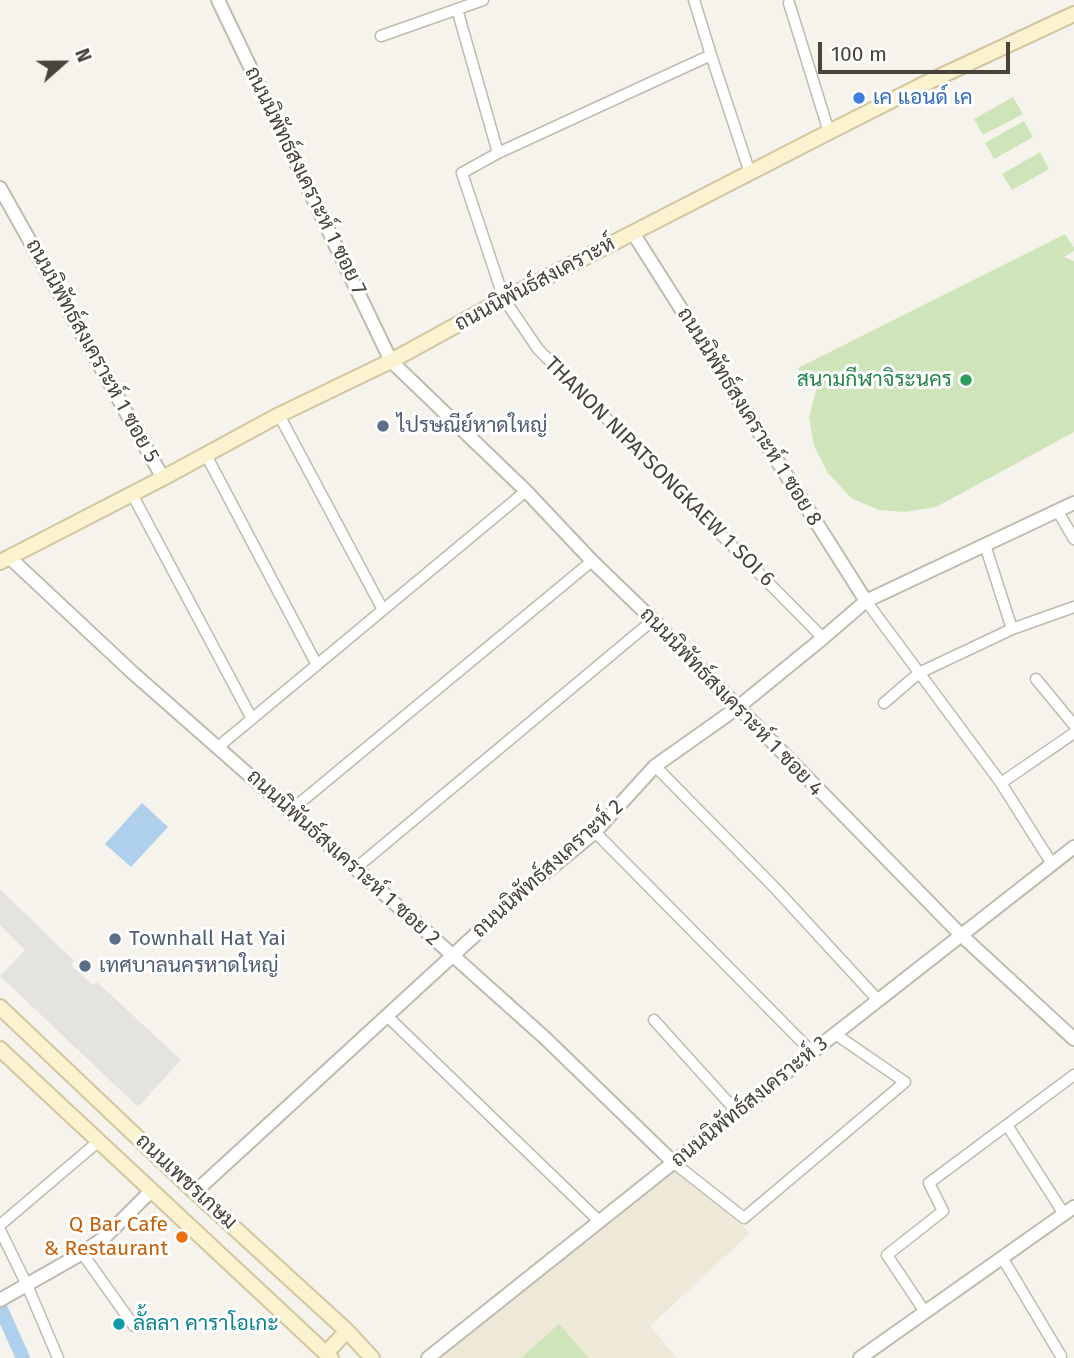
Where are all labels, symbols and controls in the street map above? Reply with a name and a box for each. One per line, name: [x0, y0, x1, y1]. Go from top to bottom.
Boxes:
north arrow: [28, 28, 98, 98]
scale bar: [822, 28, 1014, 72]
text: 100 m: [831, 41, 887, 67]
text: N: [70, 45, 96, 65]
street label: ถนนนิพัทธ์สงเคราะห์ 1 ซอย 7: [239, 63, 371, 299]
place label: เค แอนด์ เค: [873, 85, 973, 111]
marker: เค แอนด์ เค: [851, 90, 867, 106]
street label: ถนนนิพันธ์สงเคราะห์: [450, 231, 620, 337]
street label: ถนนนิพัทธ์สงเคราะห์ 1 ซอย 5: [20, 235, 164, 467]
street label: ถนนนิพัทธ์สงเคราะห์ 1 ซอย 8: [671, 303, 827, 531]
street label: THANON NIPATSONGKAEW 1 SOI 6: [539, 352, 779, 592]
place label: สนามกีฬาจิระนคร: [797, 367, 952, 393]
marker: สนามกีฬาจิระนคร: [958, 372, 974, 388]
place label: ไปรษณีย์หาดใหญ่: [397, 413, 547, 439]
marker: ไปรษณีย์หาดใหญ่: [375, 418, 391, 434]
street label: ถนนนิพัทธ์สงเคราะห์ 1 ซอย 4: [634, 602, 828, 802]
street label: ถนนนิพันธ์สงเคราะห์ 1 ซอย 2: [241, 765, 445, 951]
street label: ถนนนิพัทธ์สงเคราะห์ 2: [467, 795, 629, 943]
place label: Townhall Hat Yai: [129, 926, 286, 952]
marker: Townhall Hat Yai: [107, 931, 123, 947]
place label: เทศบาลนครหาดใหญ่: [99, 953, 279, 979]
marker: เทศบาลนครหาดใหญ่: [77, 958, 93, 974]
street label: ถนนนิพัทธ์สงเคราะห์ 3: [667, 1031, 833, 1173]
street label: ถนนเพชรเกษม: [130, 1129, 242, 1235]
place label: Q Bar Cafe & Restaurant: [44, 1212, 168, 1262]
marker: Q Bar Cafe & Restaurant: [174, 1229, 190, 1245]
place label: ลั้ลลา คาราโอเกะ: [133, 1311, 279, 1337]
marker: ลั้ลลา คาราโอเกะ: [111, 1316, 127, 1332]

